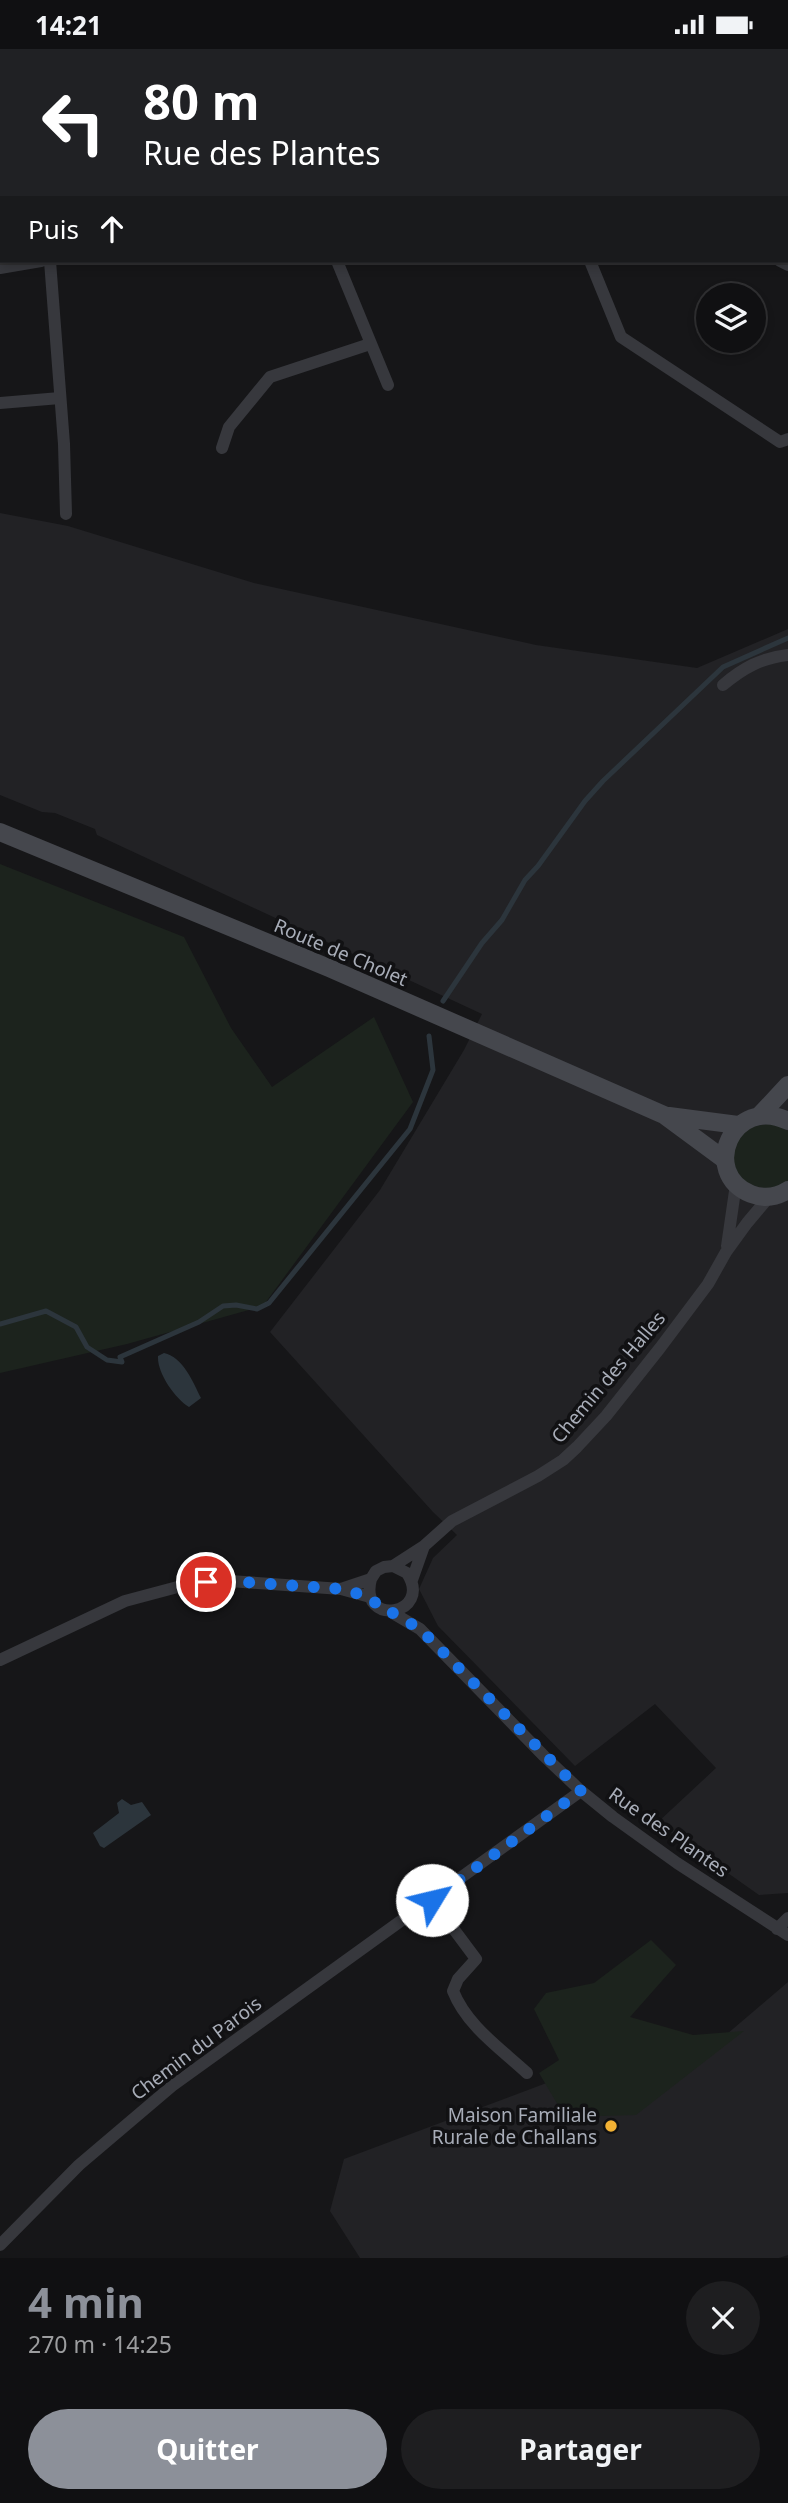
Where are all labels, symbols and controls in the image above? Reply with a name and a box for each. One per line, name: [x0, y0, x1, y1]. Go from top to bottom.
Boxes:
text: 14:21: [35, 7, 102, 43]
text: 80 m: [143, 68, 260, 134]
icon: left: [28, 77, 119, 168]
text: Rue des Plantes: [143, 131, 381, 174]
icon: ahead: [93, 210, 131, 248]
text: Puis: [28, 211, 79, 247]
map controls: [696, 283, 766, 353]
button: layers: [696, 283, 766, 353]
street label: Route de Cholet: [270, 912, 412, 992]
street label: Chemin des Halles: [545, 1306, 671, 1448]
pin: [176, 1552, 236, 1612]
icon: arrive: [187, 1563, 225, 1601]
street label: Rue des Plantes: [604, 1781, 734, 1883]
position arrow: [395, 1863, 469, 1937]
street label: Chemin du Parois: [125, 1990, 267, 2106]
place label: Maison Familiale Rurale de Challans: [432, 2102, 597, 2150]
marker: Maison Familiale Rurale de Challans: [603, 2118, 619, 2134]
text: 4 min: [28, 2273, 144, 2330]
button: close: [686, 2281, 760, 2355]
text: 270 m · 14:25: [28, 2328, 172, 2360]
button: Quitter: [28, 2409, 387, 2489]
button: Partager: [401, 2409, 760, 2489]

